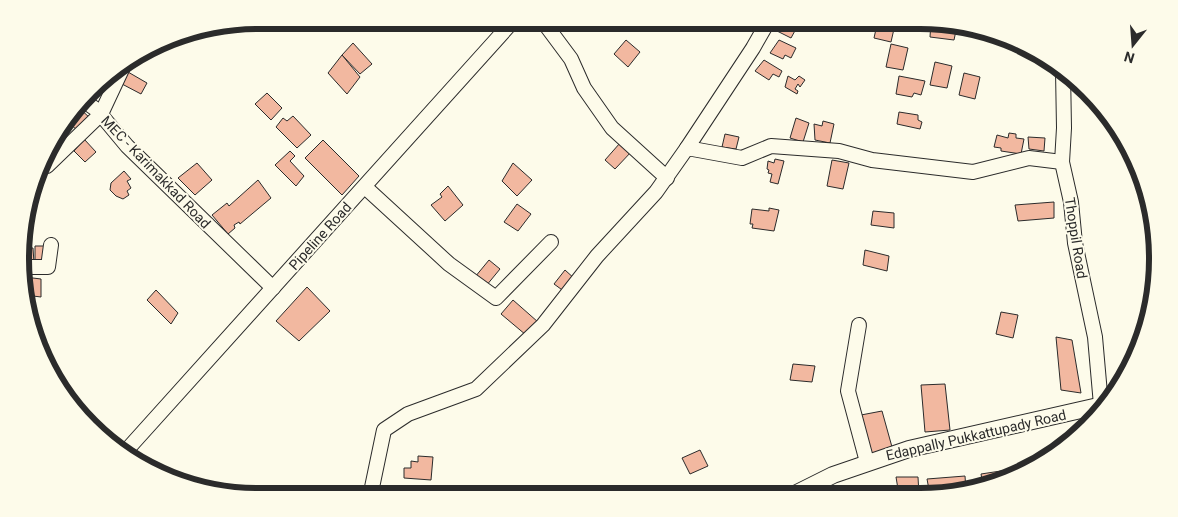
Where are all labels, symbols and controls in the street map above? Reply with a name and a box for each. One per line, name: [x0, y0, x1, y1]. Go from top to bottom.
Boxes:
north arrow: [1108, 20, 1158, 70]
text: N: [1122, 48, 1136, 67]
street label: MEC - Karimakkad Road: [98, 113, 214, 231]
street label: Thoppil Road: [1062, 196, 1090, 280]
street label: Pipeline Road: [286, 199, 354, 273]
street label: Edappally Pukkattupady Road: [884, 406, 1068, 464]

